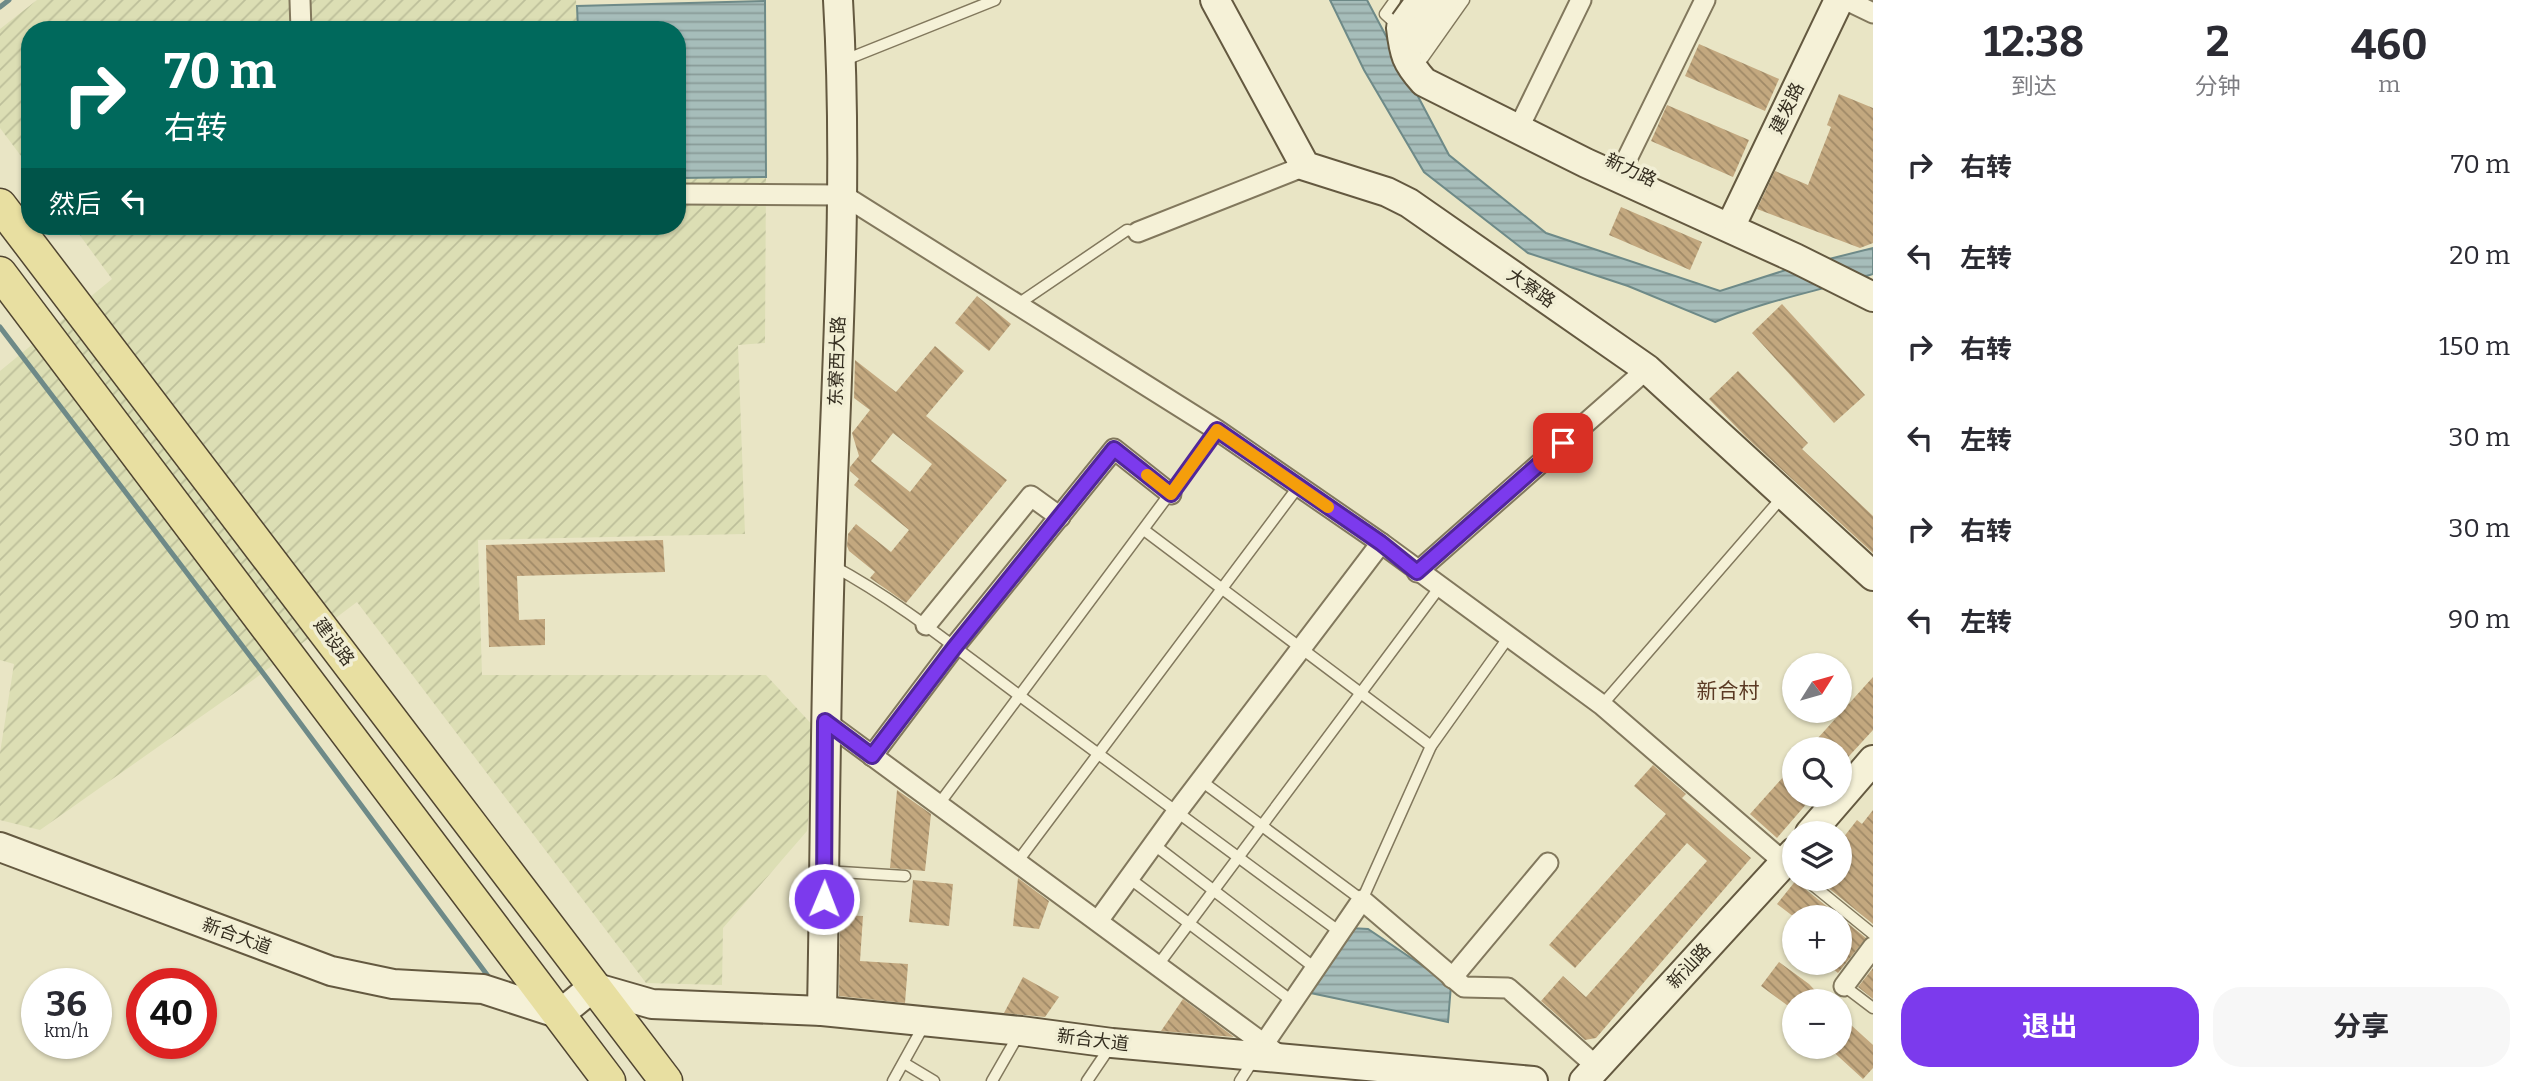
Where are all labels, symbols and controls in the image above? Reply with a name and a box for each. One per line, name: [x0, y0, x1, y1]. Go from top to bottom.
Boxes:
text: 12:38: [1983, 17, 2084, 67]
text: 2: [2206, 17, 2229, 67]
text: 460: [2351, 20, 2428, 70]
text: 70 m: [164, 42, 276, 101]
icon: right: [49, 49, 140, 140]
text: m: [2378, 70, 2400, 98]
text: 到达: [2011, 72, 2057, 100]
text: 分钟: [2194, 72, 2240, 100]
street label: 建发路: [1765, 79, 1809, 137]
text: 右转: [164, 109, 228, 147]
icon: right: [1901, 146, 1939, 184]
street label: 新力路: [1602, 149, 1660, 191]
text: 70 m: [2451, 149, 2510, 180]
text: 右转: [1960, 152, 2012, 183]
icon: left: [115, 182, 153, 220]
text: 然后: [49, 189, 101, 220]
icon: left: [1901, 237, 1939, 275]
text: 20 m: [2449, 240, 2510, 271]
text: 左转: [1960, 243, 2012, 274]
street label: 大寮路: [1503, 264, 1559, 312]
street label: 东寮西大路: [824, 316, 850, 406]
icon: right: [1901, 328, 1939, 366]
text: 150 m: [2439, 331, 2510, 362]
text: 右转: [1960, 334, 2012, 365]
pin: [1533, 413, 1593, 473]
icon: left: [1901, 419, 1939, 457]
text: 30 m: [2449, 422, 2510, 453]
icon: arrive: [1544, 424, 1582, 462]
text: 左转: [1960, 425, 2012, 456]
icon: right: [1901, 510, 1939, 548]
text: 30 m: [2449, 513, 2510, 544]
text: 右转: [1960, 516, 2012, 547]
icon: left: [1901, 601, 1939, 639]
text: 90 m: [2448, 604, 2510, 635]
text: 左转: [1960, 607, 2012, 638]
street label: 建设路: [309, 614, 359, 670]
north arrow: [1782, 653, 1852, 723]
map controls: [1782, 653, 1852, 1059]
district label: 新合村: [1697, 678, 1760, 704]
button: search: [1782, 737, 1852, 807]
button: layers: [1782, 821, 1852, 891]
position arrow: [787, 862, 861, 936]
button: +: [1782, 905, 1852, 975]
street label: 新合大道: [199, 913, 275, 959]
street label: 新汕路: [1663, 939, 1715, 993]
speed limit sign: 40: [126, 968, 217, 1059]
text: 36: [46, 983, 87, 1025]
button: 退出: [1901, 987, 2199, 1067]
button: 分享: [2213, 987, 2510, 1067]
button: −: [1782, 989, 1852, 1059]
text: km/h: [44, 1020, 89, 1042]
street label: 新合大道: [1056, 1025, 1130, 1055]

